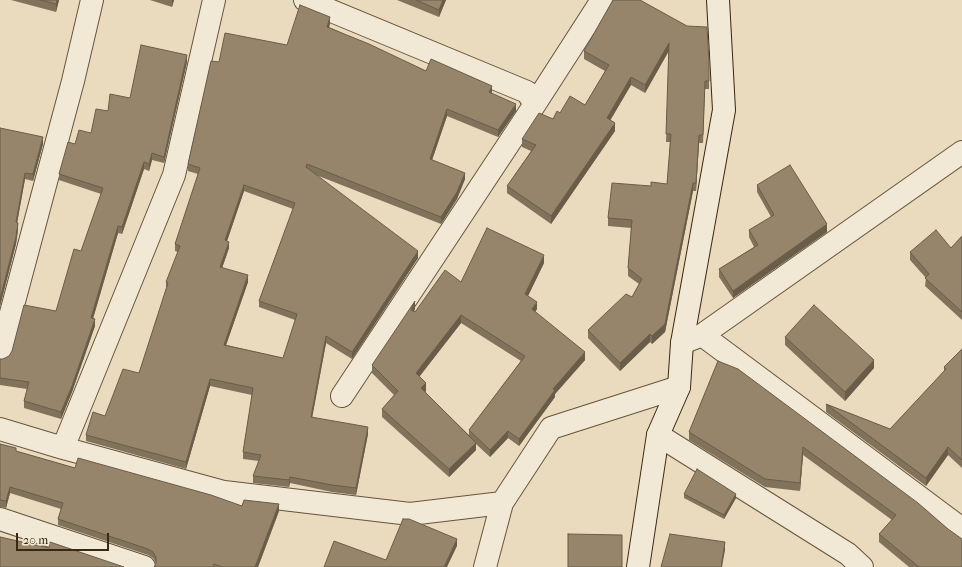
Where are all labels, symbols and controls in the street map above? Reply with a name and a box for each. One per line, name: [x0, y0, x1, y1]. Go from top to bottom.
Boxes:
scale bar: [18, 525, 111, 551]
text: 20 m: [23, 533, 48, 547]

